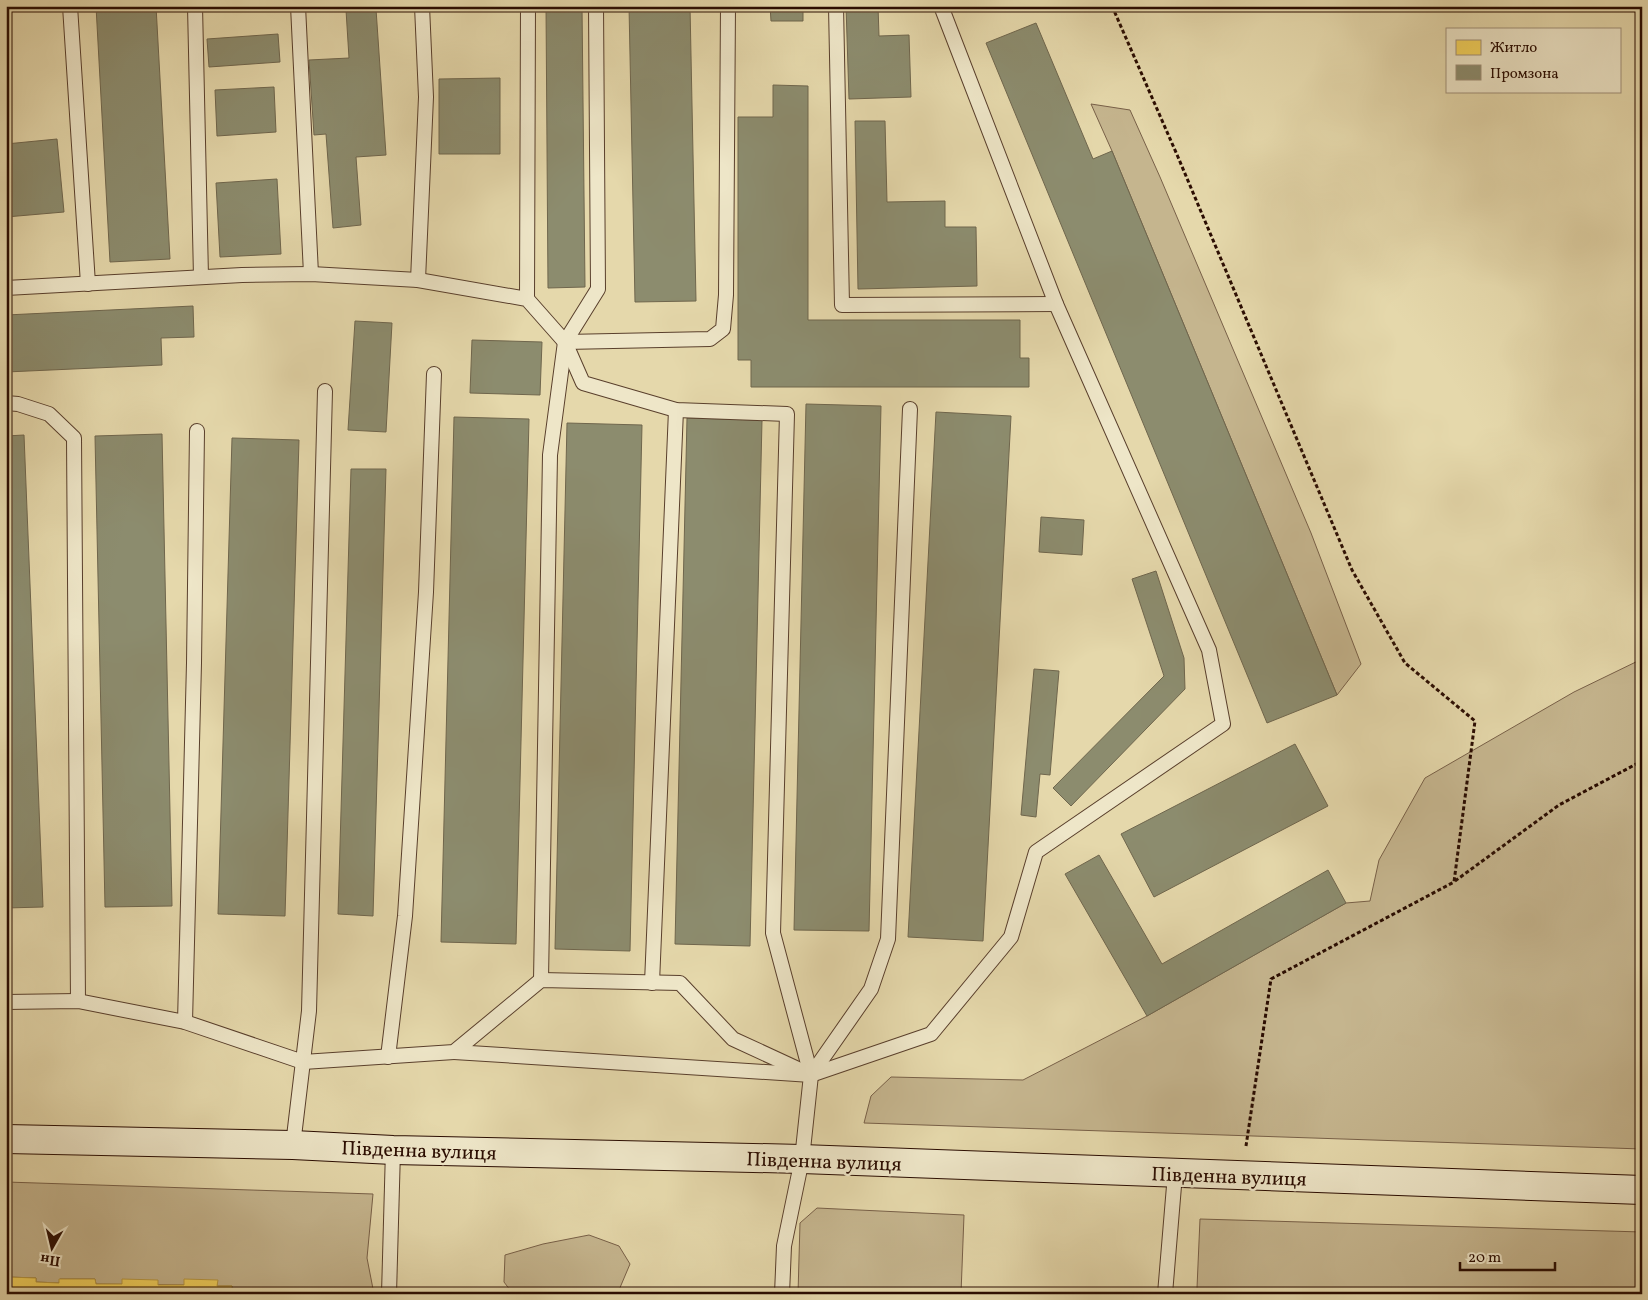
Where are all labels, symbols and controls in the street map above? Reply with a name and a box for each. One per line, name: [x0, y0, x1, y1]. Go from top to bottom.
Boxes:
legend: [1446, 28, 1620, 92]
text: Житло: [1490, 38, 1537, 59]
text: Промзона: [1490, 64, 1559, 85]
street label: Південна вулиця: [341, 1135, 497, 1169]
street label: Південна вулиця: [746, 1146, 902, 1180]
street label: Південна вулиця: [1151, 1161, 1307, 1195]
north arrow: [28, 1222, 78, 1272]
scale bar: [1460, 1240, 1556, 1272]
text: 20 m: [1468, 1248, 1501, 1269]
text: Пн: [39, 1249, 62, 1270]

